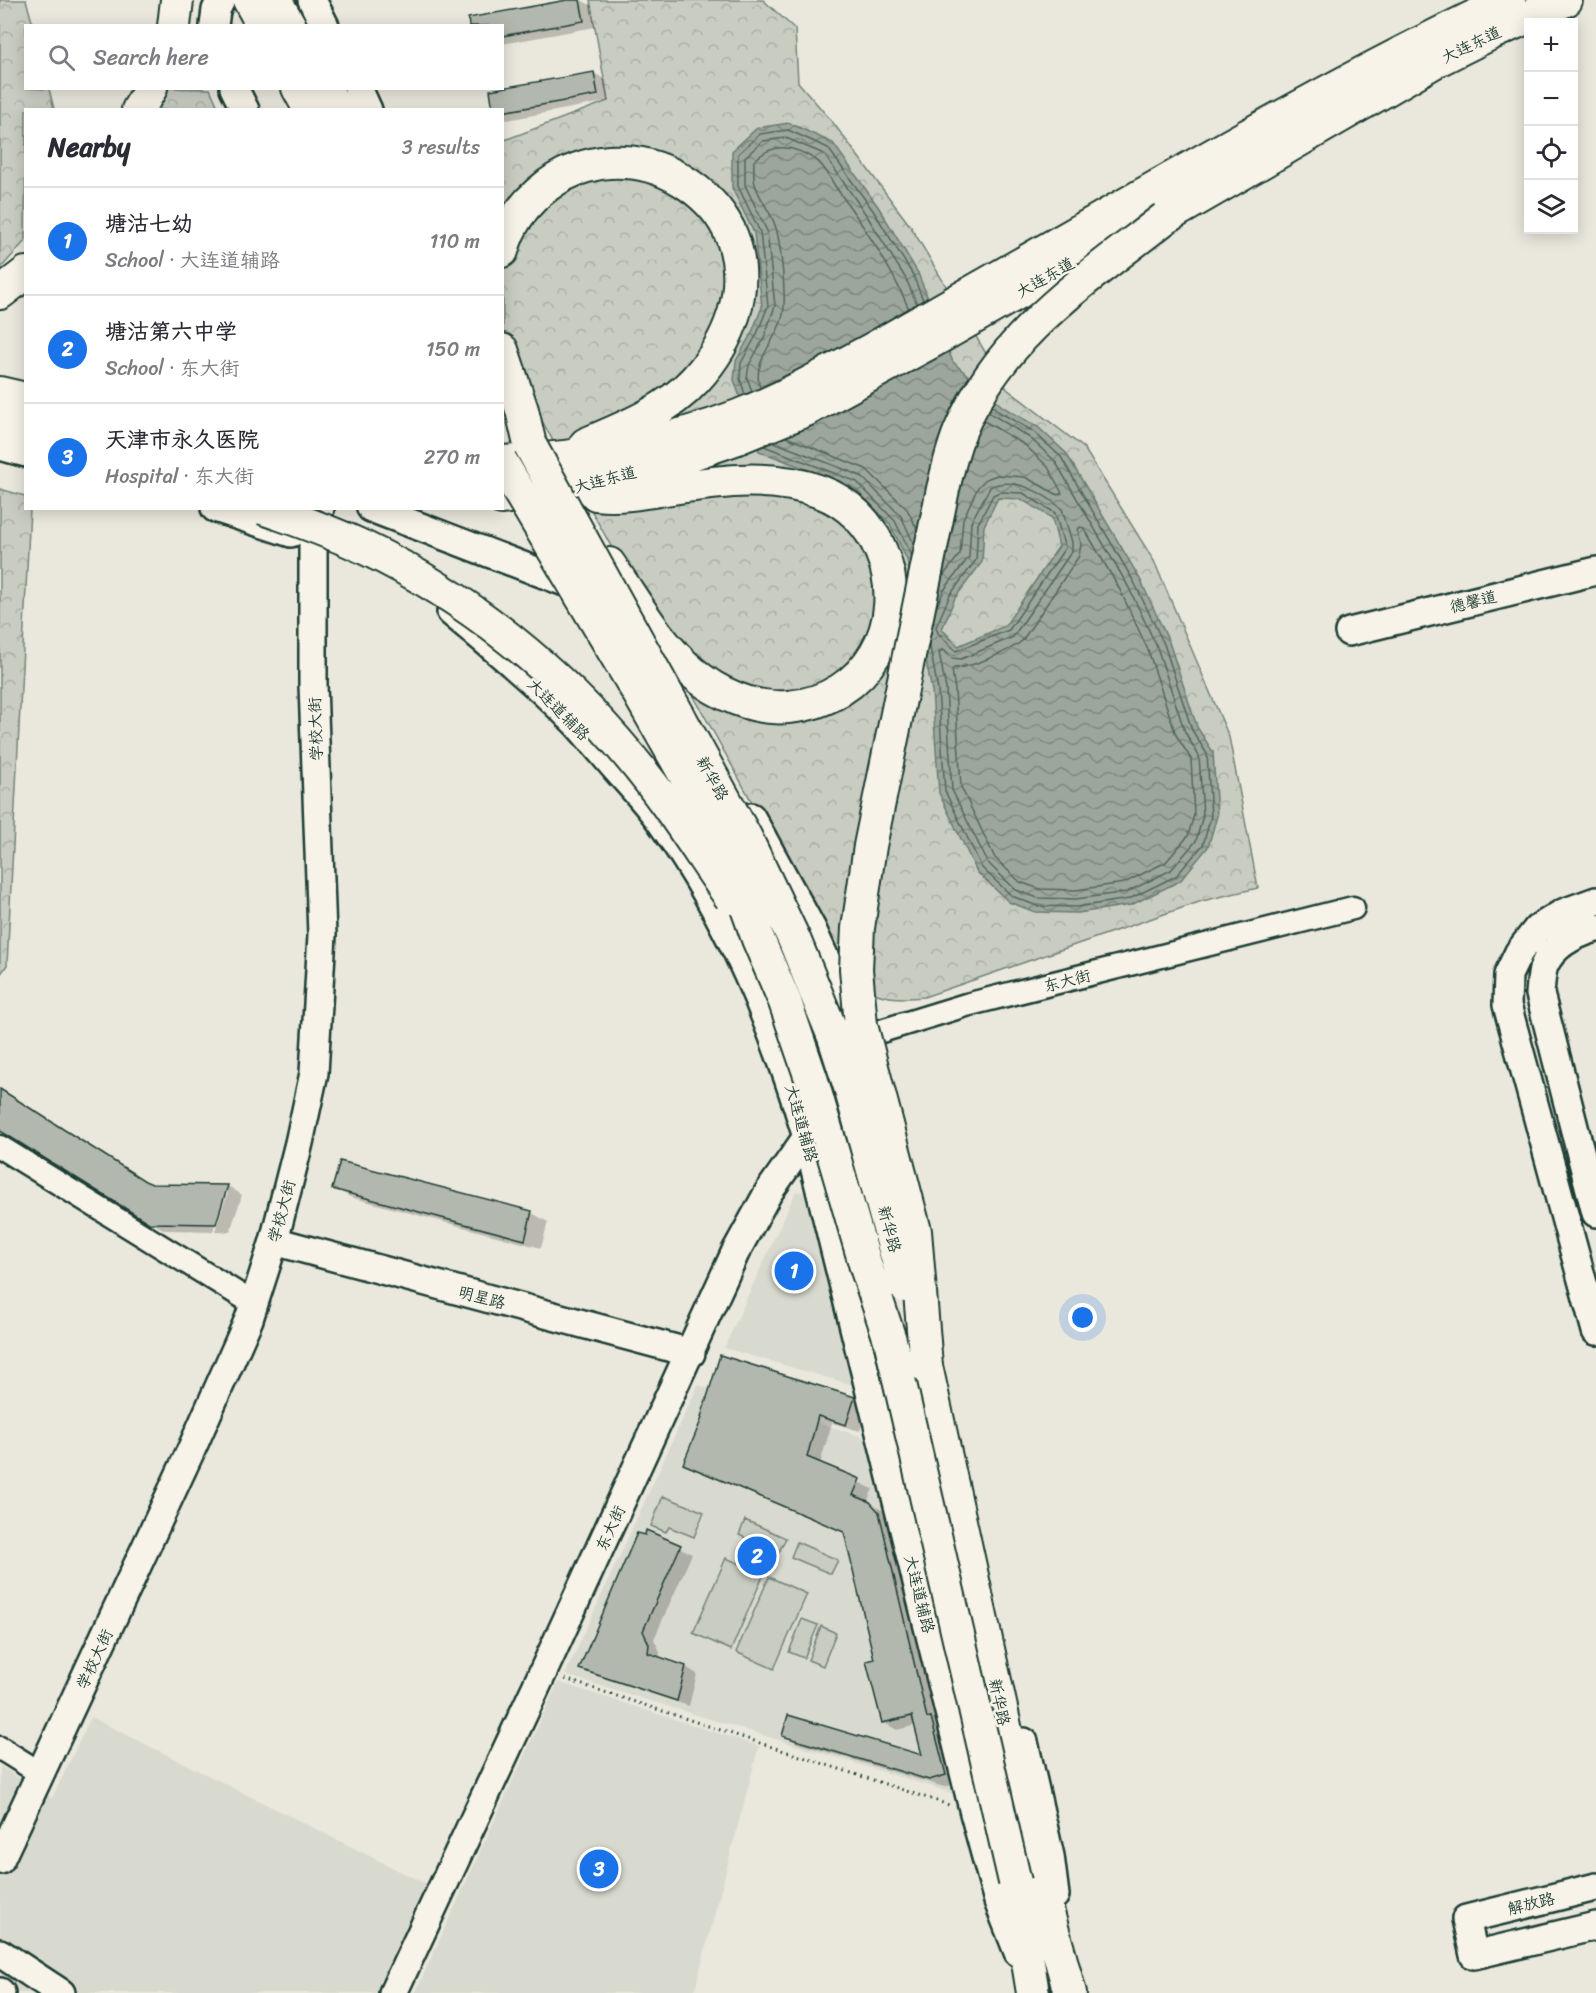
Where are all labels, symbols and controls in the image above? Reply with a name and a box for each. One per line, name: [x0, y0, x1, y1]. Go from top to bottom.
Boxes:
street label: 大连东道: [1436, 17, 1506, 72]
map controls: [1524, 18, 1578, 234]
button: +: [1524, 18, 1578, 72]
search box: [24, 24, 504, 90]
text: Search here: [93, 38, 209, 77]
icon: search: [45, 41, 78, 74]
button: −: [1524, 72, 1578, 126]
text: Nearby: [48, 124, 130, 170]
button: locate: [1524, 126, 1578, 180]
text: 3 results: [402, 130, 480, 165]
button: layers: [1524, 180, 1578, 234]
text: 塘沽七幼: [105, 204, 193, 243]
text: 1: [63, 224, 72, 259]
text: 110 m: [430, 224, 480, 259]
text: School · 大连道辅路: [105, 243, 280, 278]
street label: 大连东道: [1010, 249, 1080, 306]
text: 塘沽第六中学: [105, 312, 237, 351]
text: 2: [62, 332, 73, 367]
text: 150 m: [426, 332, 480, 367]
text: School · 东大街: [105, 351, 240, 386]
text: 天津市永久医院: [105, 420, 259, 459]
text: 3: [62, 440, 73, 475]
text: 270 m: [424, 440, 480, 475]
street label: 大连东道: [570, 457, 640, 502]
text: Hospital · 东大街: [105, 459, 254, 494]
street label: 德馨道: [1446, 582, 1500, 621]
street label: 大连道辅路: [520, 671, 597, 748]
street label: 学校大街: [300, 696, 331, 761]
street label: 新华路: [688, 750, 737, 806]
street label: 东大街: [1040, 961, 1094, 1000]
street label: 大连道辅路: [777, 1081, 826, 1166]
street label: 学校大街: [259, 1176, 304, 1246]
street label: 新华路: [869, 1202, 910, 1256]
pin: 1: [774, 1248, 814, 1294]
street label: 明星路: [455, 1277, 509, 1318]
your location: [1068, 1303, 1097, 1332]
street label: 东大街: [587, 1500, 634, 1556]
pin: 2: [738, 1534, 777, 1578]
street label: 大连道辅路: [896, 1552, 943, 1636]
street label: 学校大街: [68, 1624, 121, 1694]
street label: 新华路: [980, 1676, 1019, 1729]
pin: 3: [580, 1846, 618, 1892]
street label: 解放路: [1504, 1884, 1558, 1923]

